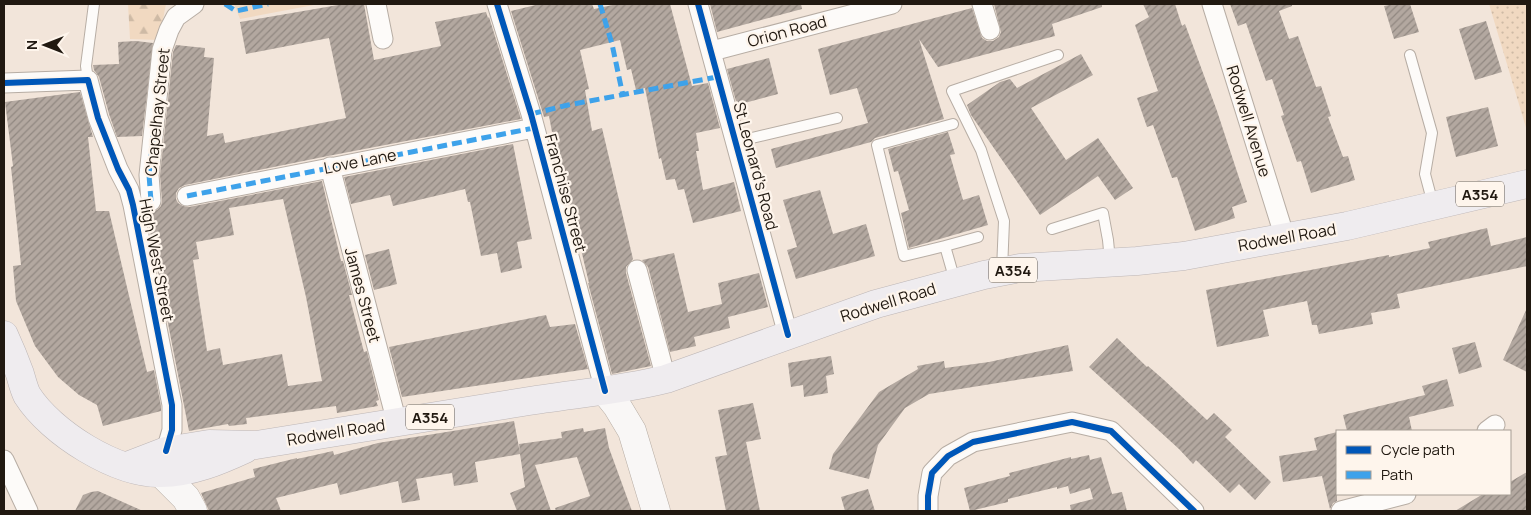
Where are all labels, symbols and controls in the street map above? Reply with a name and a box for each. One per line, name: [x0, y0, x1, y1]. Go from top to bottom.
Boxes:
street label: Orion Road: [745, 10, 829, 52]
north arrow: [20, 20, 70, 70]
text: N: [22, 40, 41, 50]
street label: Chapelhay Street: [139, 47, 175, 177]
street label: Rodwell Avenue: [1222, 62, 1276, 180]
street label: St Leonard's Road: [728, 100, 784, 232]
street label: Franchise Street: [540, 131, 592, 255]
street label: Love Lane: [322, 143, 398, 179]
road number: A354: [1456, 182, 1504, 206]
street label: High West Street: [134, 196, 180, 324]
street label: Rodwell Road: [1236, 218, 1338, 256]
street label: James Street: [340, 245, 386, 345]
road number: A354: [989, 258, 1037, 282]
street label: Rodwell Road: [837, 277, 939, 327]
road number: A354: [406, 404, 454, 430]
street label: Rodwell Road: [285, 413, 387, 451]
legend: [1336, 430, 1511, 495]
text: Cycle path: [1381, 439, 1455, 460]
text: Path: [1381, 464, 1413, 485]

